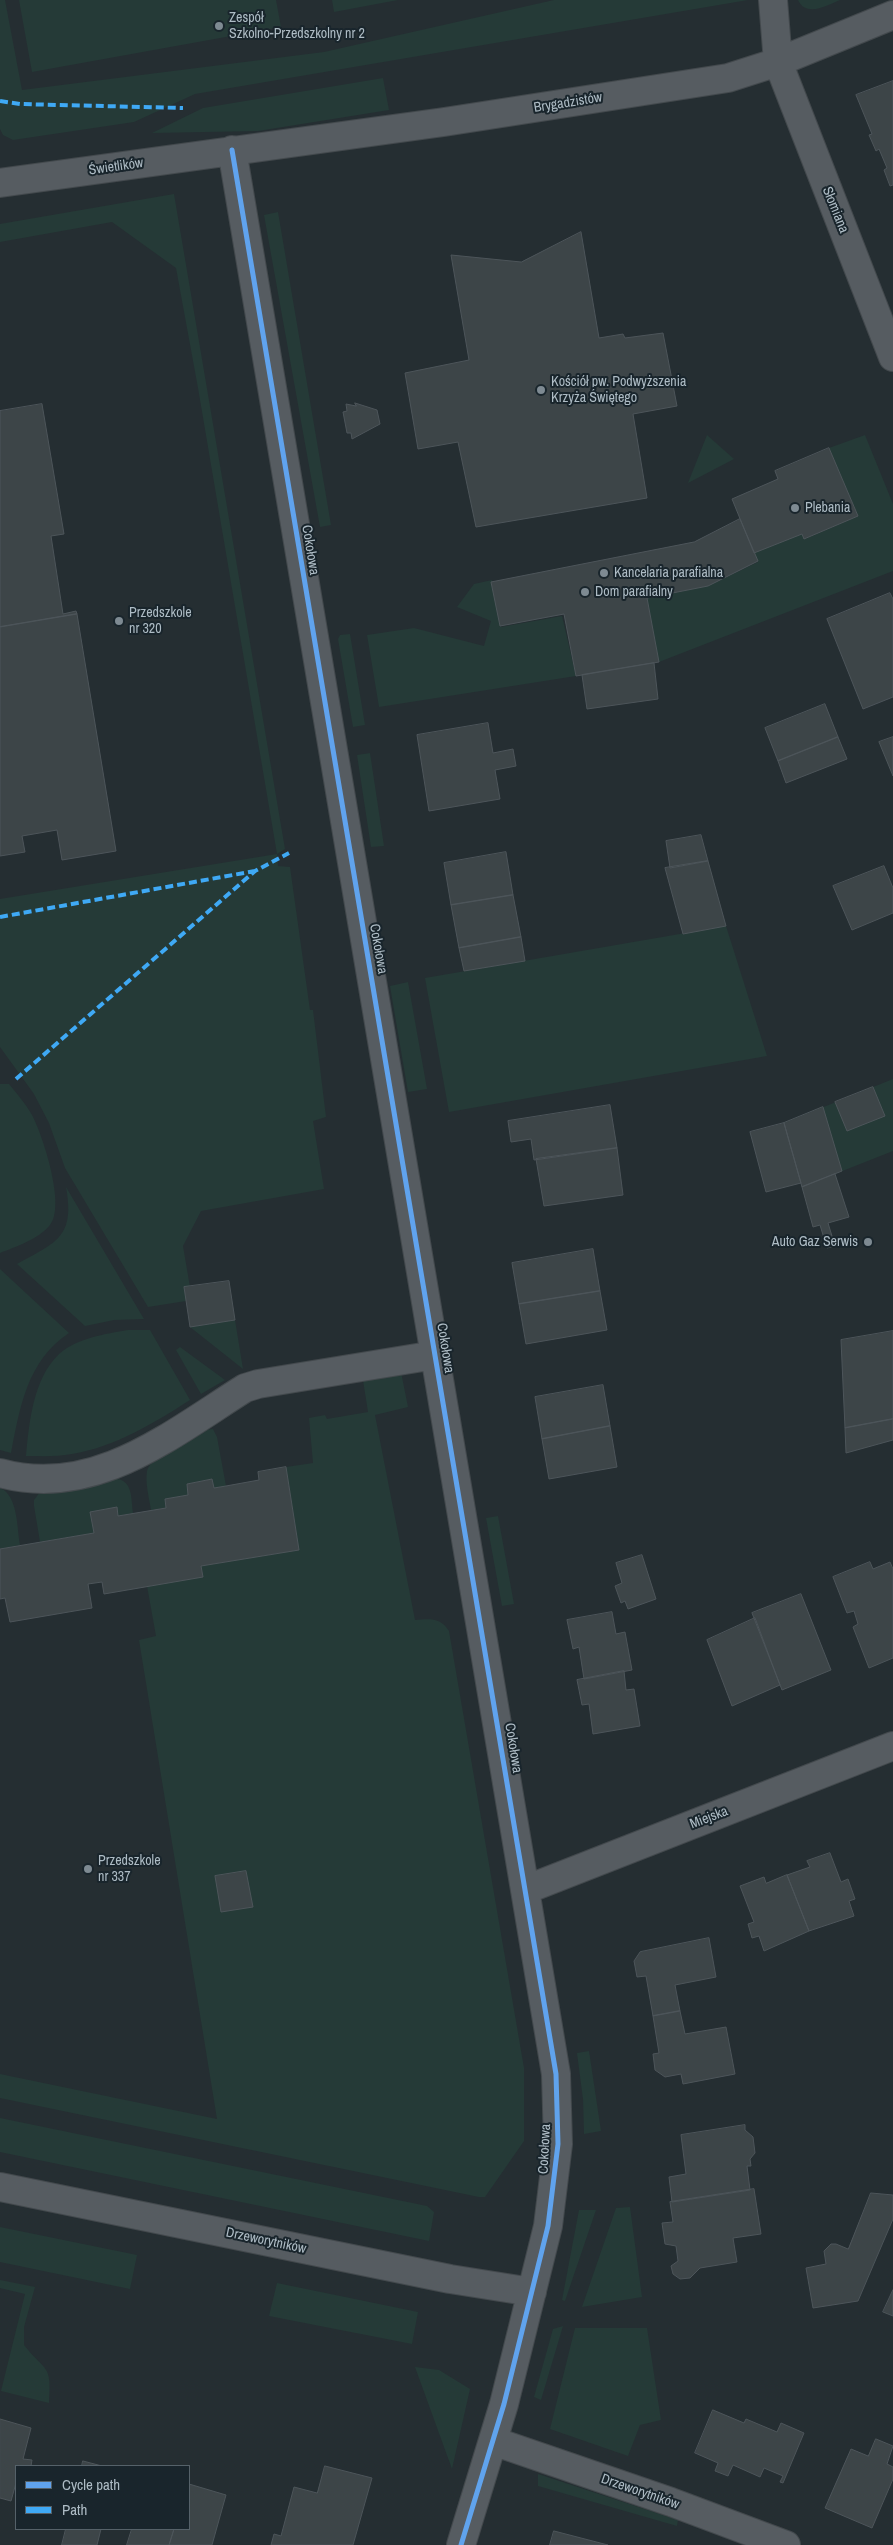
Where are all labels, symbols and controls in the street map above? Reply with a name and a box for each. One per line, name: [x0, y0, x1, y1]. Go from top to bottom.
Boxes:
place label: Zespół Szkolno-Przedszkolny nr 2: [229, 10, 365, 42]
marker: Zespół Szkolno-Przedszkolny nr 2: [213, 20, 225, 32]
street label: Brygadzistów: [533, 89, 603, 117]
street label: Świetlików: [88, 155, 144, 179]
street label: Słomiana: [818, 184, 852, 236]
place label: Kościół pw. Podwyższenia Krzyża Świętego: [551, 374, 686, 407]
marker: Kościół pw. Podwyższenia Krzyża Świętego: [535, 384, 547, 396]
place label: Plebania: [805, 500, 850, 516]
marker: Plebania: [789, 502, 801, 514]
street label: Cokołowa: [298, 524, 322, 576]
place label: Kancelaria parafialna: [614, 565, 723, 581]
marker: Kancelaria parafialna: [598, 567, 610, 579]
place label: Dom parafialny: [595, 584, 673, 600]
marker: Dom parafialny: [579, 586, 591, 598]
place label: Przedszkole nr 320: [129, 605, 192, 638]
marker: Przedszkole nr 320: [113, 615, 125, 627]
street label: Cokołowa: [365, 923, 391, 975]
place label: Auto Gaz Serwis: [772, 1234, 858, 1250]
marker: Auto Gaz Serwis: [862, 1236, 874, 1248]
street label: Cokołowa: [433, 1322, 457, 1374]
street label: Cokołowa: [501, 1722, 525, 1774]
street label: Miejska: [688, 1803, 730, 1833]
place label: Przedszkole nr 337: [98, 1853, 161, 1885]
marker: Przedszkole nr 337: [82, 1863, 94, 1875]
street label: Cokołowa: [535, 2123, 555, 2175]
street label: Drzeworytników: [224, 2224, 308, 2258]
legend: [15, 2465, 190, 2530]
street label: Drzeworytników: [599, 2471, 681, 2513]
text: Cycle path: [62, 2474, 120, 2495]
text: Path: [62, 2499, 87, 2520]

